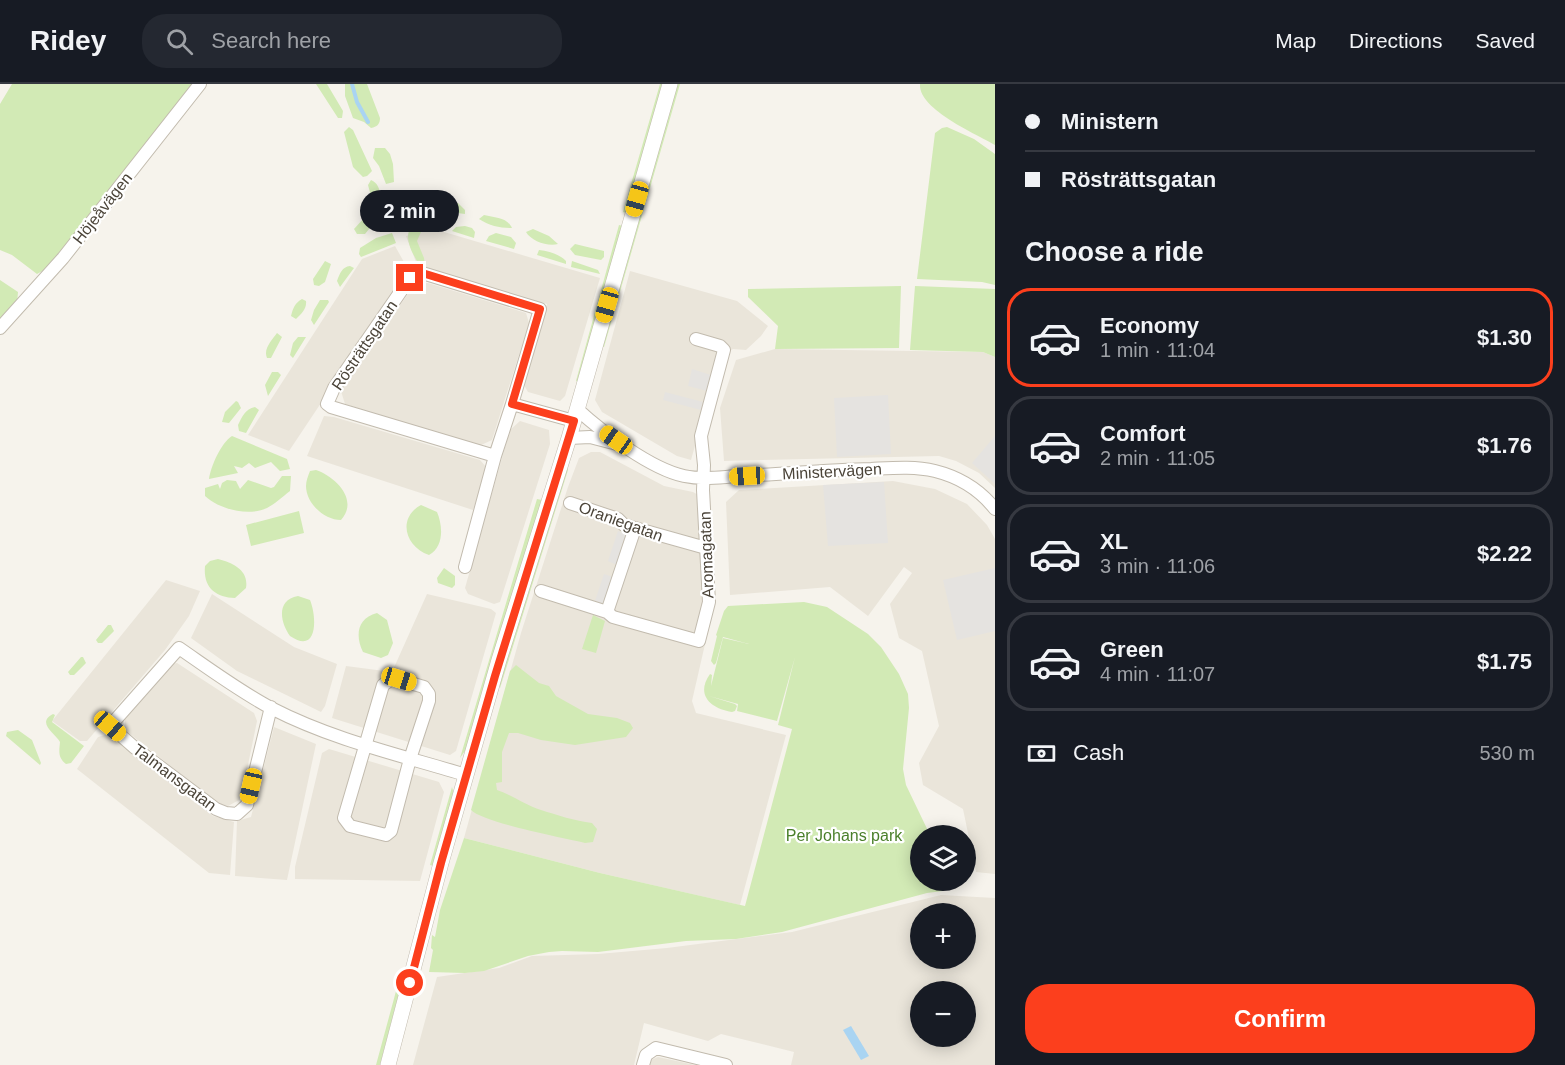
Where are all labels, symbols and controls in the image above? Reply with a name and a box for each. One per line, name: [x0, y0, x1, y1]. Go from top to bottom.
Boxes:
search box: [142, 14, 562, 68]
text: Ridey: [30, 25, 106, 56]
icon: search: [163, 25, 196, 58]
text: Search here: [211, 28, 331, 53]
text: Map: [1275, 29, 1316, 52]
text: Directions: [1349, 29, 1442, 52]
text: Saved: [1475, 29, 1535, 52]
text: Ministern: [1061, 109, 1159, 134]
text: Rösträttsgatan: [1061, 167, 1216, 192]
street label: Höjeåvägen: [69, 169, 135, 247]
car: [623, 179, 651, 219]
callout: 2 min: [360, 191, 460, 233]
text: 2 min: [383, 200, 436, 222]
text: Choose a ride: [1025, 237, 1204, 267]
route end: [396, 264, 423, 291]
car: [593, 285, 621, 325]
street label: Rösträttsgatan: [328, 297, 401, 393]
icon: car: [1028, 311, 1082, 365]
text: Economy: [1100, 313, 1199, 338]
text: $1.30: [1477, 325, 1532, 350]
text: 1 min · 11:04: [1100, 339, 1215, 361]
icon: car: [1028, 419, 1082, 473]
text: Comfort: [1100, 421, 1186, 446]
car: [596, 422, 636, 458]
text: $1.76: [1477, 433, 1532, 458]
text: 2 min · 11:05: [1100, 447, 1215, 469]
street label: Ministervägen: [782, 460, 882, 483]
car: [729, 466, 765, 486]
street label: Oraniegatan: [577, 498, 665, 545]
street label: Aromagatan: [696, 511, 717, 599]
icon: car: [1028, 527, 1082, 581]
text: XL: [1100, 529, 1128, 554]
text: $2.22: [1477, 541, 1532, 566]
text: 3 min · 11:06: [1100, 555, 1215, 577]
icon: car: [1028, 635, 1082, 689]
text: Green: [1100, 637, 1164, 662]
text: $1.75: [1477, 649, 1532, 674]
text: 4 min · 11:07: [1100, 663, 1215, 685]
car: [379, 665, 419, 693]
car: [91, 707, 129, 745]
icon: cash: [1025, 737, 1058, 770]
text: Cash: [1073, 740, 1124, 765]
street label: Talmansgatan: [130, 741, 220, 814]
text: 530 m: [1479, 742, 1535, 764]
car: [238, 766, 264, 806]
map controls: [910, 825, 976, 1047]
button: layers: [910, 825, 976, 891]
park label: Per Johans park: [786, 827, 903, 844]
button: +: [910, 903, 976, 969]
route start: [396, 969, 423, 996]
button: −: [910, 981, 976, 1047]
button: Confirm: [1025, 984, 1535, 1053]

